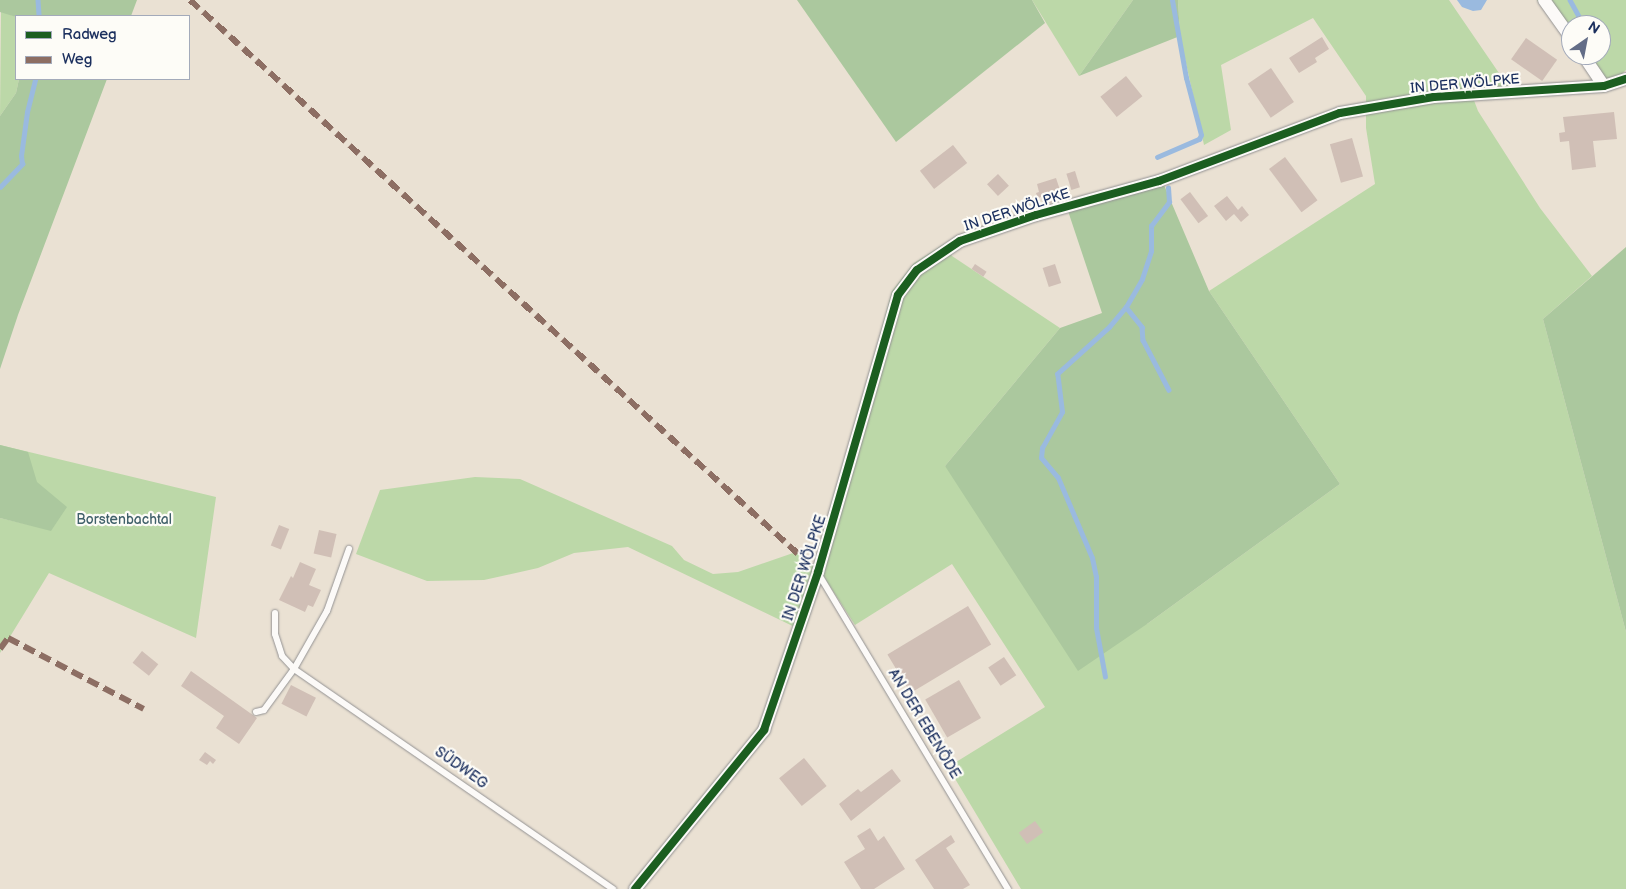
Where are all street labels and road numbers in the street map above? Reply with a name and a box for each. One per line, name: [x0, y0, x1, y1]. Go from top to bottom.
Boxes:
street label: IN DER WÖLPKE: [1409, 71, 1521, 97]
street label: IN DER WÖLPKE: [962, 185, 1072, 235]
street label: IN DER WÖLPKE: [780, 513, 830, 623]
street label: AN DER EBENÖDE: [885, 666, 963, 782]
street label: SÜDWEG: [431, 744, 491, 792]

